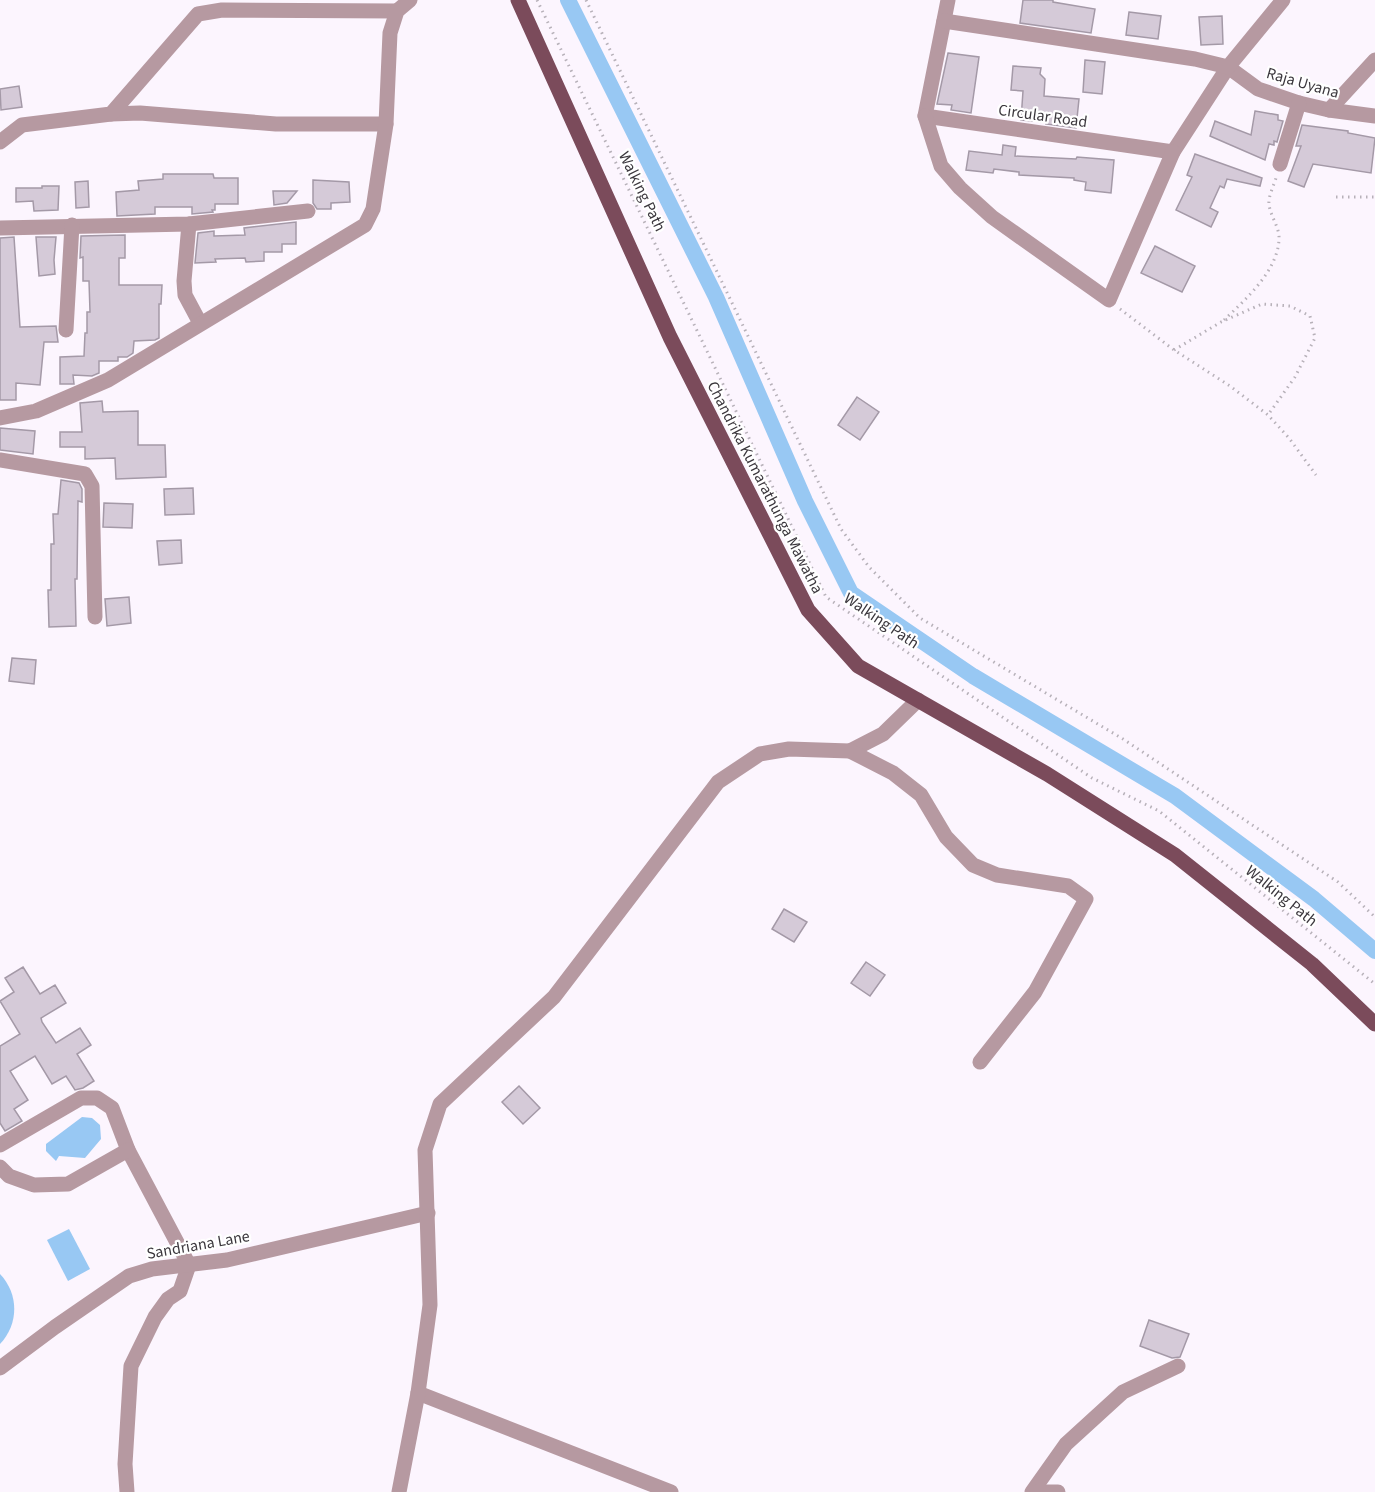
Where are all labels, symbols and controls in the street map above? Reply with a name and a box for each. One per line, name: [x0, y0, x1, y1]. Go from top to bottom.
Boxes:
street label: Raja Uyana: [1264, 62, 1342, 104]
street label: Circular Road: [997, 99, 1089, 133]
street label: Walking Path: [613, 148, 671, 235]
street label: Chandrika Kumarathunga Mawatha: [702, 377, 828, 598]
street label: Walking Path: [839, 587, 924, 654]
street label: Walking Path: [1241, 860, 1322, 932]
street label: Sandriana Lane: [145, 1225, 252, 1265]

